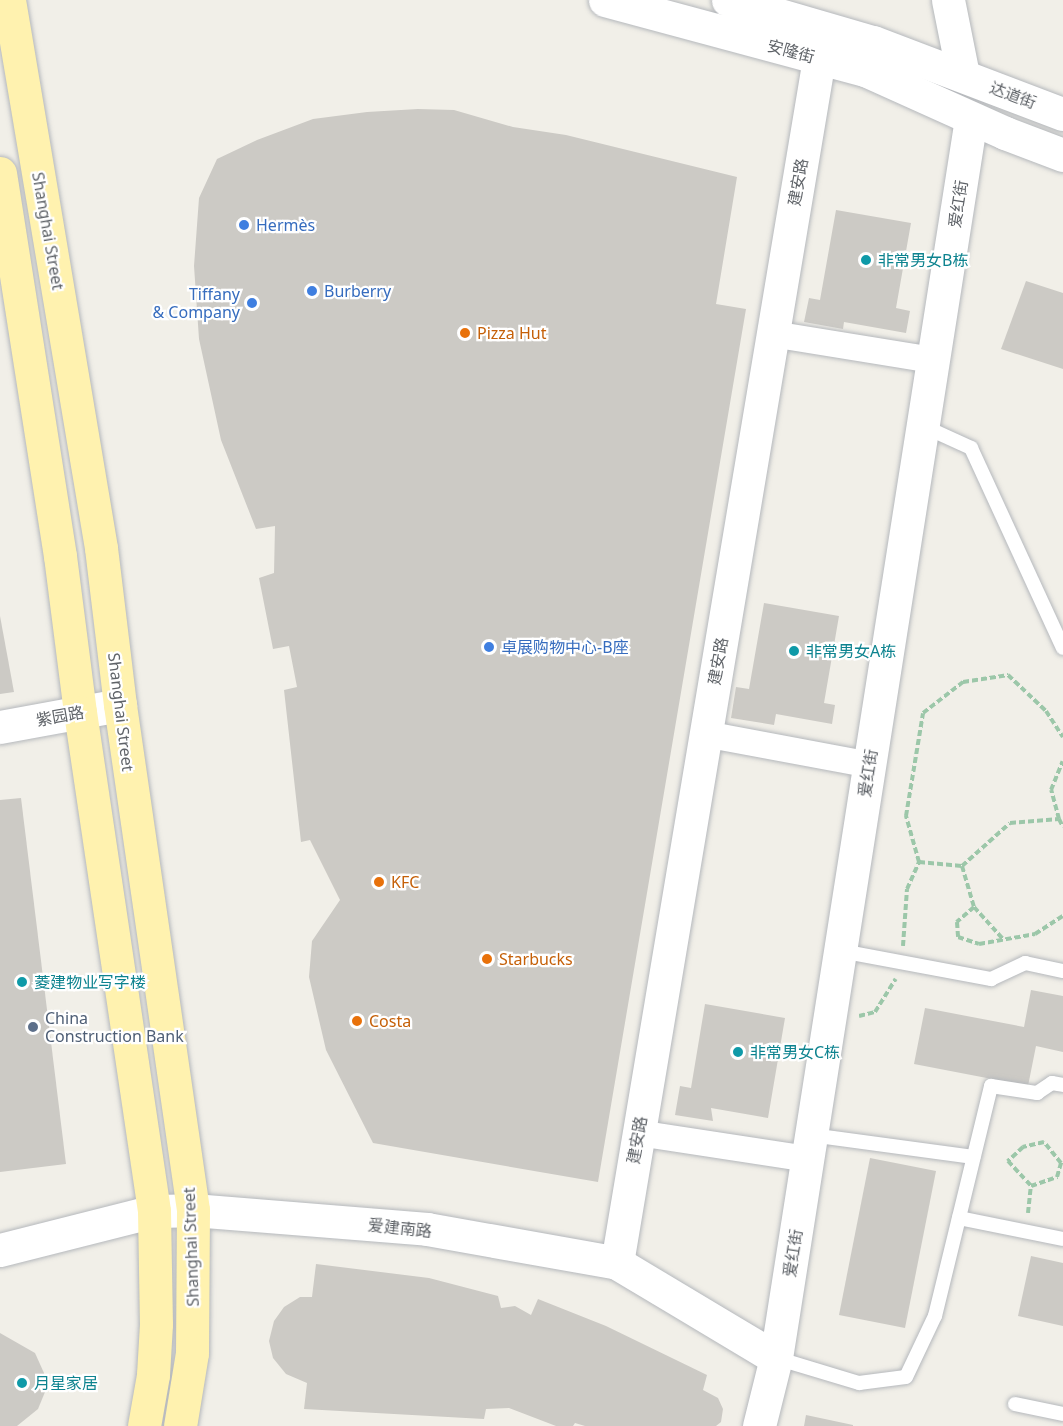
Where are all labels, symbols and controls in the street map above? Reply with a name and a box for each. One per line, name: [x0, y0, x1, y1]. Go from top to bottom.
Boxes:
street label: 安隆街: [765, 36, 817, 66]
street label: 达道街: [987, 77, 1039, 113]
street label: 建安路: [784, 157, 812, 207]
street label: Shanghai Street: [28, 171, 68, 291]
street label: 爱红街: [945, 179, 971, 229]
place label: Hermès: [256, 215, 315, 235]
marker: Hermès: [237, 218, 251, 232]
place label: 非常男女B栋: [878, 250, 968, 270]
marker: 非常男女B栋: [859, 253, 873, 267]
place label: Burberry: [324, 281, 391, 301]
place label: Tiffany & Company: [153, 284, 240, 322]
marker: Burberry: [305, 284, 319, 298]
marker: Tiffany & Company: [245, 296, 259, 310]
place label: Pizza Hut: [477, 323, 547, 343]
marker: Pizza Hut: [458, 326, 472, 340]
street label: 建安路: [704, 636, 732, 686]
place label: 卓展购物中心-B座: [501, 637, 629, 657]
marker: 卓展购物中心-B座: [482, 640, 496, 654]
place label: 非常男女A栋: [806, 641, 896, 661]
marker: 非常男女A栋: [787, 644, 801, 658]
street label: Shanghai Street: [104, 652, 138, 772]
street label: 紫园路: [35, 702, 85, 730]
street label: 爱红街: [855, 748, 881, 798]
place label: KFC: [391, 872, 419, 892]
marker: KFC: [372, 875, 386, 889]
place label: Starbucks: [499, 949, 573, 969]
marker: Starbucks: [480, 952, 494, 966]
place label: 菱建物业写字楼: [34, 972, 146, 992]
marker: 菱建物业写字楼: [15, 975, 29, 989]
place label: China Construction Bank: [45, 1008, 184, 1046]
place label: Costa: [369, 1011, 411, 1031]
marker: Costa: [350, 1014, 364, 1028]
marker: China Construction Bank: [26, 1020, 40, 1034]
place label: 非常男女C栋: [750, 1042, 840, 1062]
marker: 非常男女C栋: [731, 1045, 745, 1059]
street label: 建安路: [623, 1115, 651, 1165]
street label: Shanghai Street: [179, 1187, 203, 1307]
street label: 爱建南路: [367, 1215, 433, 1241]
street label: 爱红街: [780, 1228, 806, 1278]
place label: 月星家居: [34, 1373, 98, 1393]
marker: 月星家居: [15, 1376, 29, 1390]

